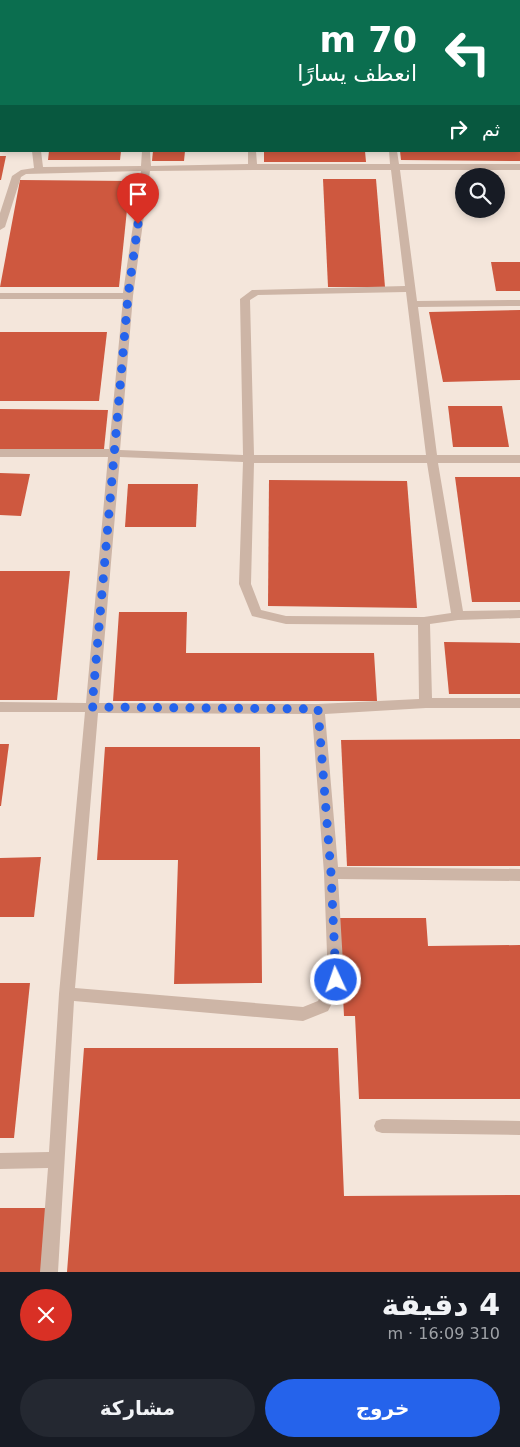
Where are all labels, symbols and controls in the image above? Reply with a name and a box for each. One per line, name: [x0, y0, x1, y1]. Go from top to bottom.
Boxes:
text: 70 m: [320, 20, 417, 60]
icon: left: [435, 20, 500, 85]
text: انعطف يسارًا: [297, 61, 417, 86]
icon: right: [444, 115, 472, 143]
text: ثم: [482, 118, 500, 140]
map controls: [455, 168, 505, 218]
button: search: [455, 168, 505, 218]
pin: [117, 173, 159, 224]
icon: arrive: [124, 180, 152, 208]
position arrow: [309, 953, 361, 1005]
text: 4 دقيقة: [382, 1287, 500, 1322]
button: close: [20, 1289, 72, 1341]
text: 310 m · 16:09: [387, 1324, 500, 1343]
button: مشاركة: [20, 1379, 255, 1437]
button: خروج: [265, 1379, 500, 1437]

